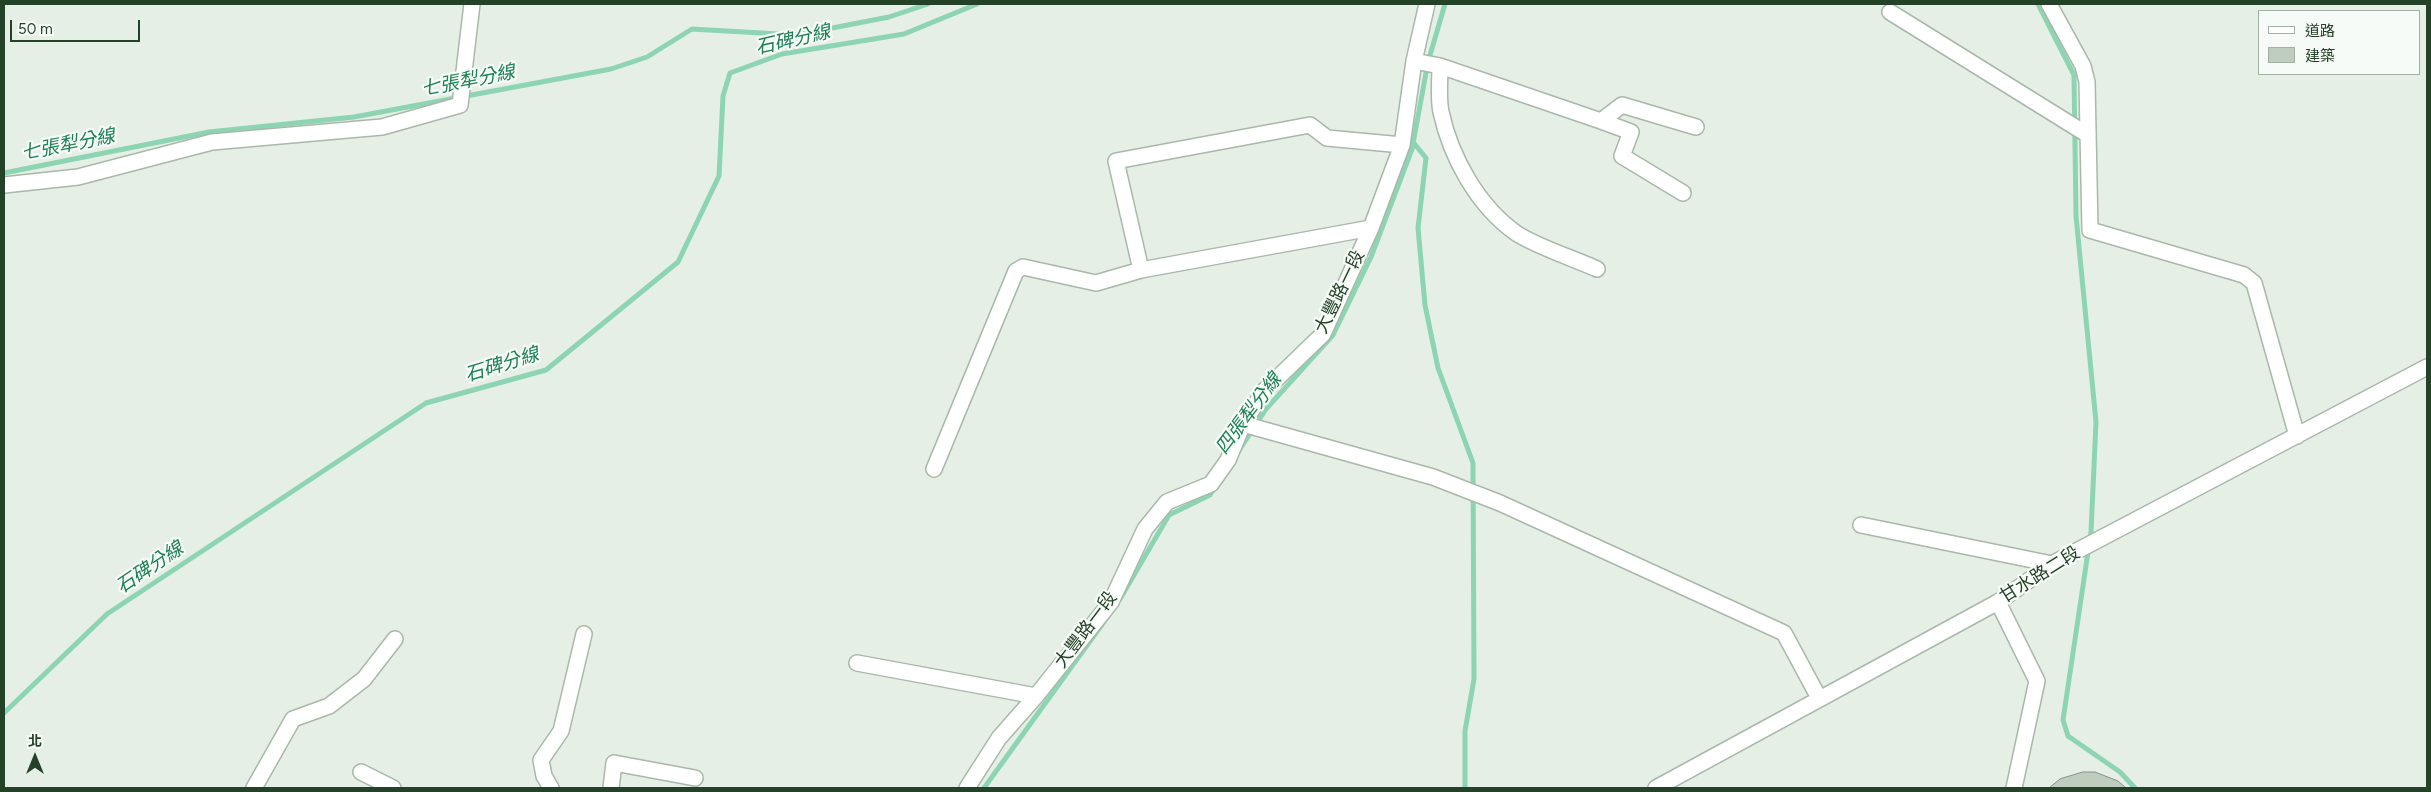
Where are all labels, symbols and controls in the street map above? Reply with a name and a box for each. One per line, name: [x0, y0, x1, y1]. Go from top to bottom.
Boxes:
scale bar: [12, 10, 142, 42]
legend: [2258, 10, 2421, 75]
text: 50 m: [18, 20, 53, 38]
water label: 石碑分線: [753, 20, 833, 60]
text: 道路: [2305, 22, 2335, 40]
text: 建築: [2305, 47, 2335, 65]
water label: 七張犁分線: [419, 61, 517, 101]
water label: 七張犁分線: [19, 125, 117, 165]
street label: 大豐路一段: [1311, 247, 1369, 337]
water label: 石碑分線: [462, 343, 542, 387]
water label: 四張犁分線: [1211, 369, 1287, 459]
water label: 石碑分線: [112, 537, 188, 599]
street label: 甘水路二段: [1996, 542, 2084, 608]
street label: 大豐路一段: [1050, 588, 1122, 672]
north arrow: [10, 732, 60, 782]
text: 北: [28, 733, 42, 750]

